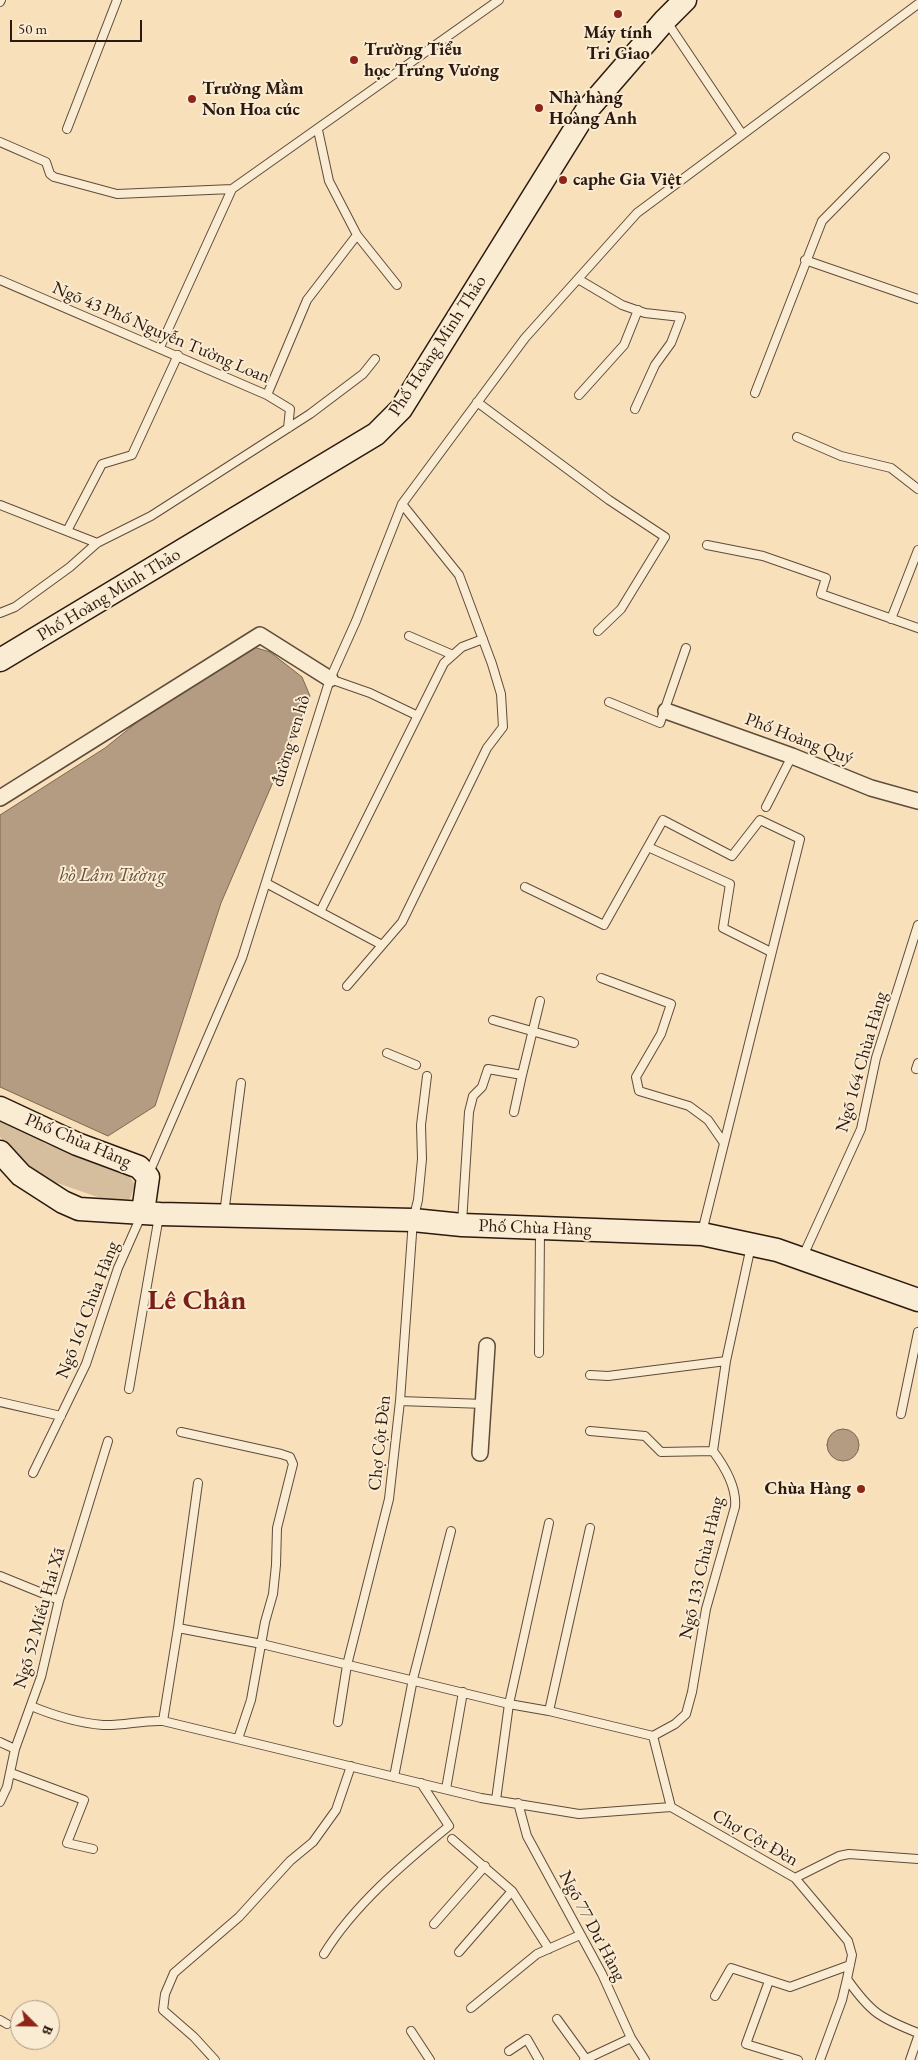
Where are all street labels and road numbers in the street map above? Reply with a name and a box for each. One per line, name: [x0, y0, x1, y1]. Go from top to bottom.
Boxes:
street label: Phố Hoàng Minh Thảo: [384, 272, 492, 420]
street label: Ngõ 43 Phố Nguyễn Tường Loan: [49, 277, 273, 389]
street label: Phố Hoàng Minh Thảo: [33, 544, 185, 646]
street label: đường ven hồ: [267, 692, 315, 790]
street label: Phố Hoàng Quý: [742, 708, 856, 770]
street label: Ngõ 164 Chùa Hàng: [832, 989, 892, 1135]
street label: Phố Chùa Hàng: [22, 1109, 134, 1173]
street label: Phố Chùa Hàng: [478, 1215, 592, 1241]
street label: Ngõ 161 Chùa Hàng: [52, 1238, 124, 1382]
street label: Chợ Cột Đèn: [364, 1394, 396, 1492]
street label: Ngõ 133 Chùa Hàng: [675, 1495, 729, 1641]
street label: Ngõ 52 Miếu Hai Xã: [10, 1545, 70, 1691]
street label: Chợ Cột Đèn: [708, 1805, 802, 1871]
street label: Ngõ 77 Dư Hàng: [554, 1867, 630, 1985]

